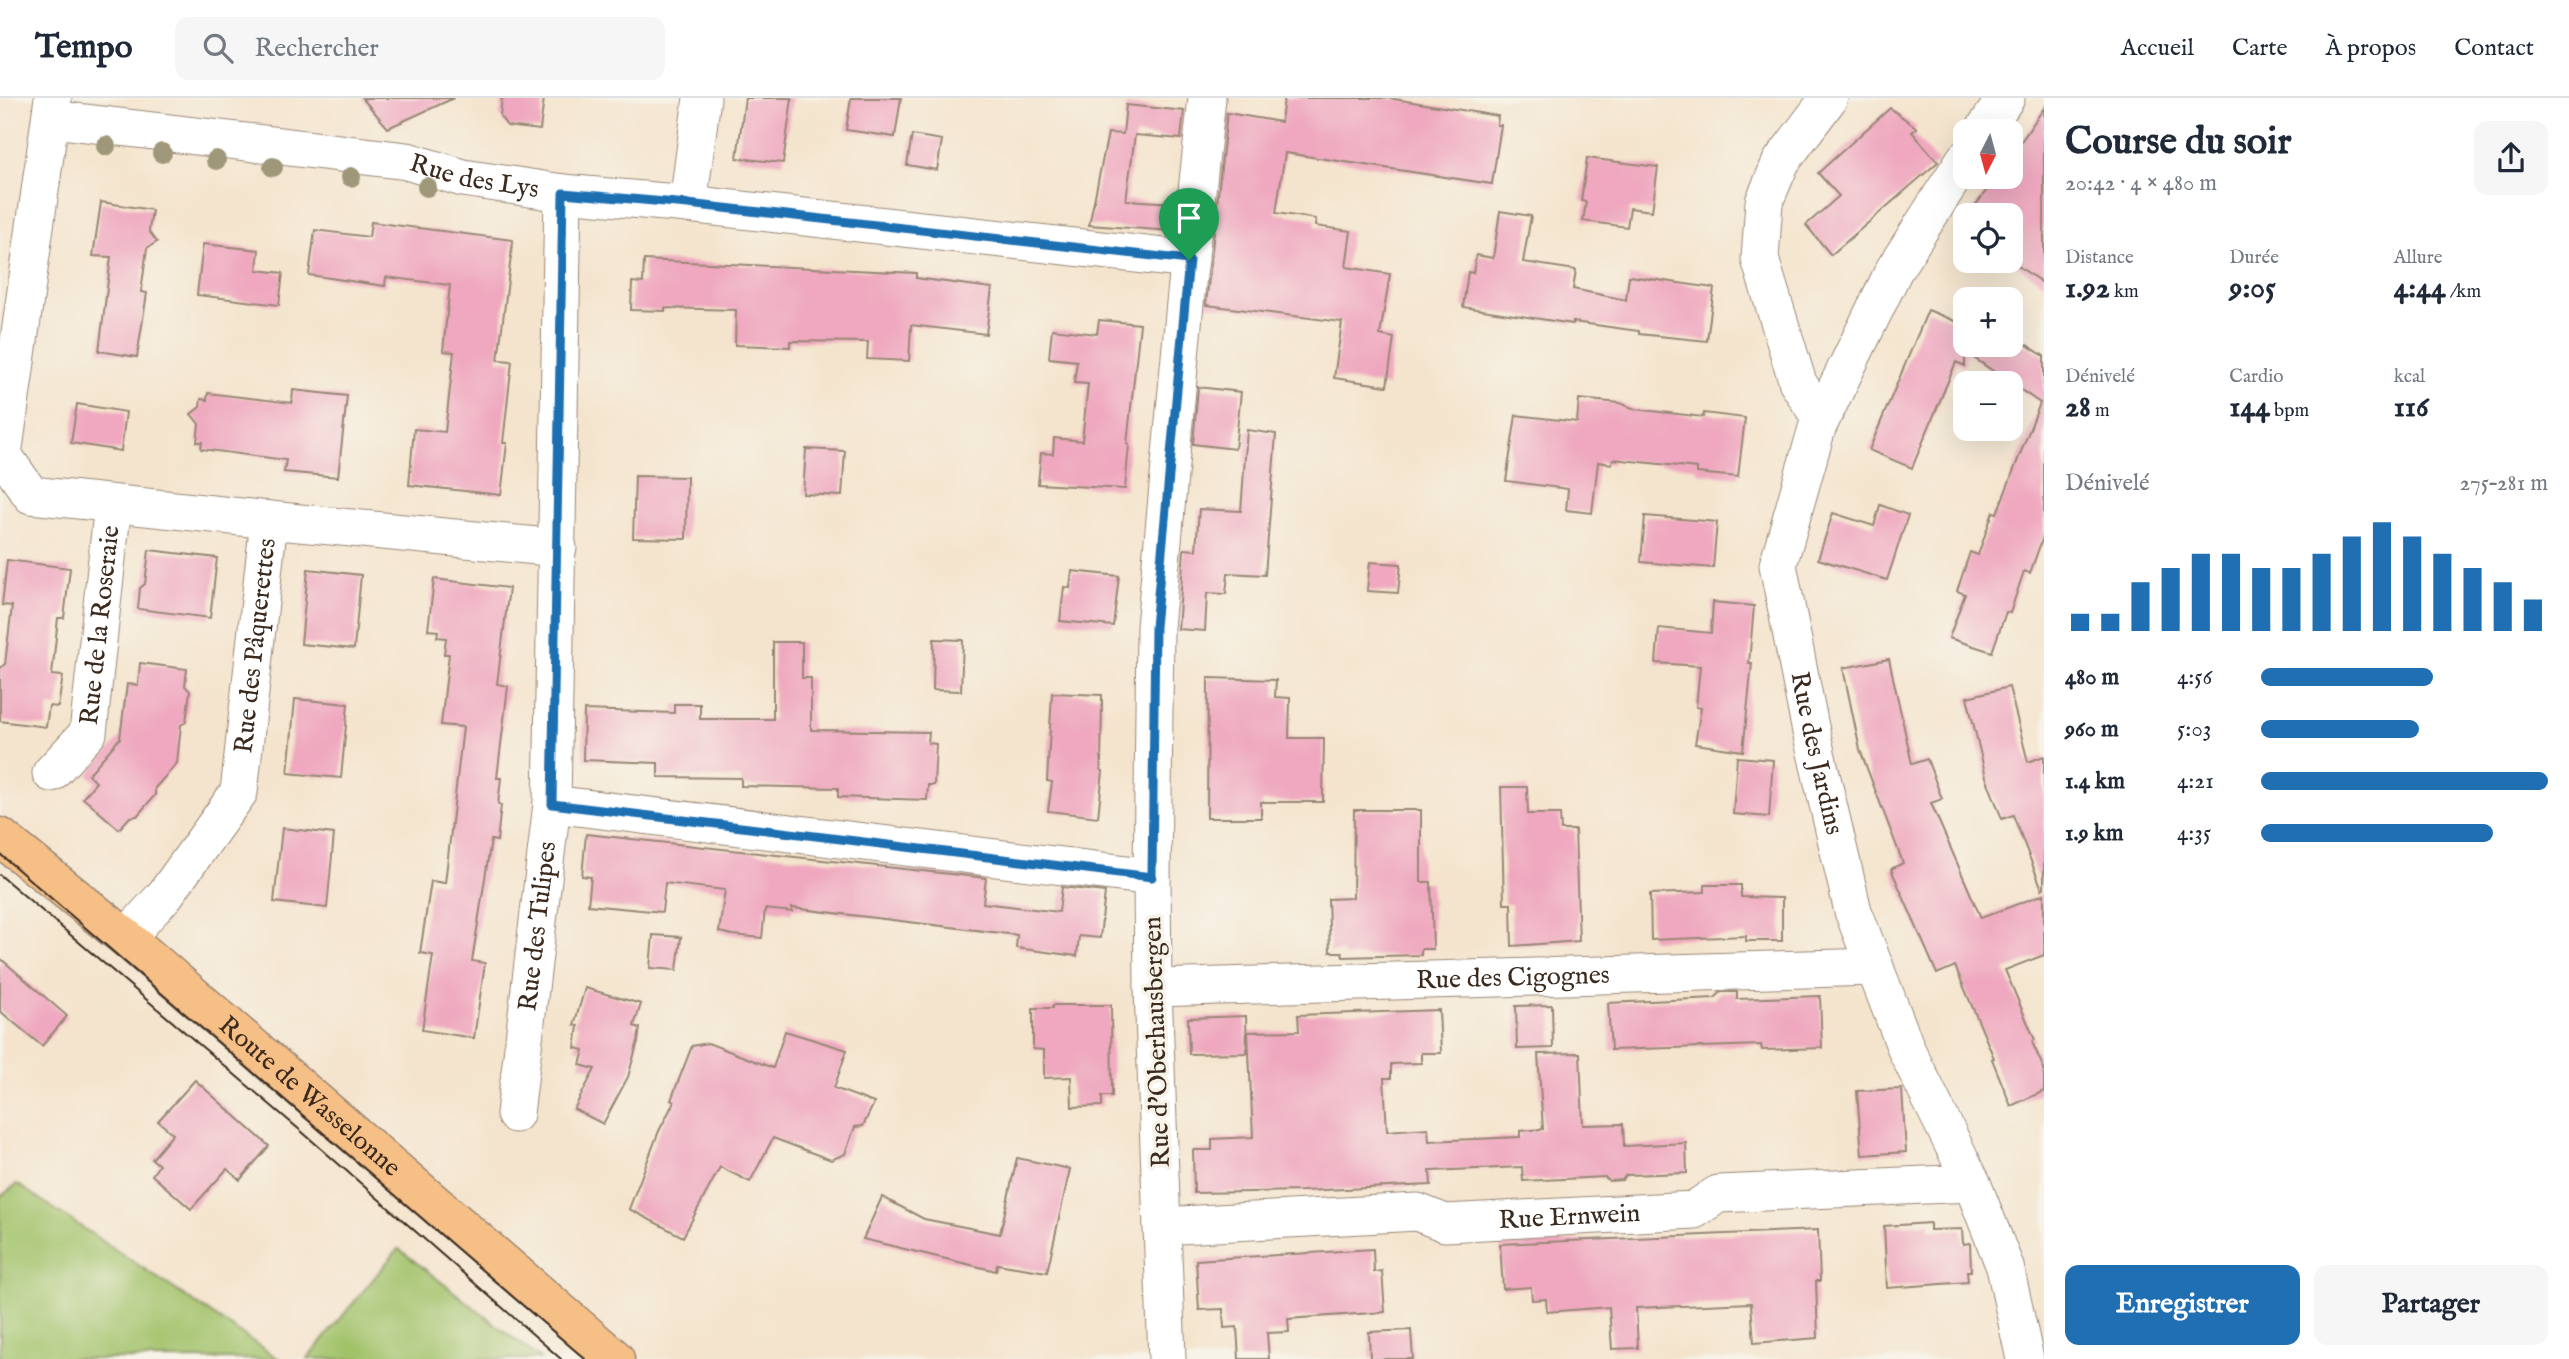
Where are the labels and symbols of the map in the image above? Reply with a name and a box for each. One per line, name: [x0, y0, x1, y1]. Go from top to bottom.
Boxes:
north arrow: [1953, 119, 2023, 189]
street label: Rue des Lys: [406, 146, 541, 206]
pin: [1159, 188, 1219, 260]
street label: Rue de la Roseraie: [72, 524, 127, 727]
street label: Rue des Pâquerettes: [227, 536, 283, 755]
street label: Rue des Jardins: [1783, 669, 1851, 838]
street label: Rue des Tulipes: [511, 840, 564, 1013]
street label: Rue d'Oberhausbergen: [1136, 916, 1178, 1168]
street label: Rue des Cigognes: [1415, 958, 1610, 997]
street label: Route de Wasselonne: [212, 1009, 408, 1184]
street label: Rue Ernwein: [1498, 1196, 1641, 1237]

